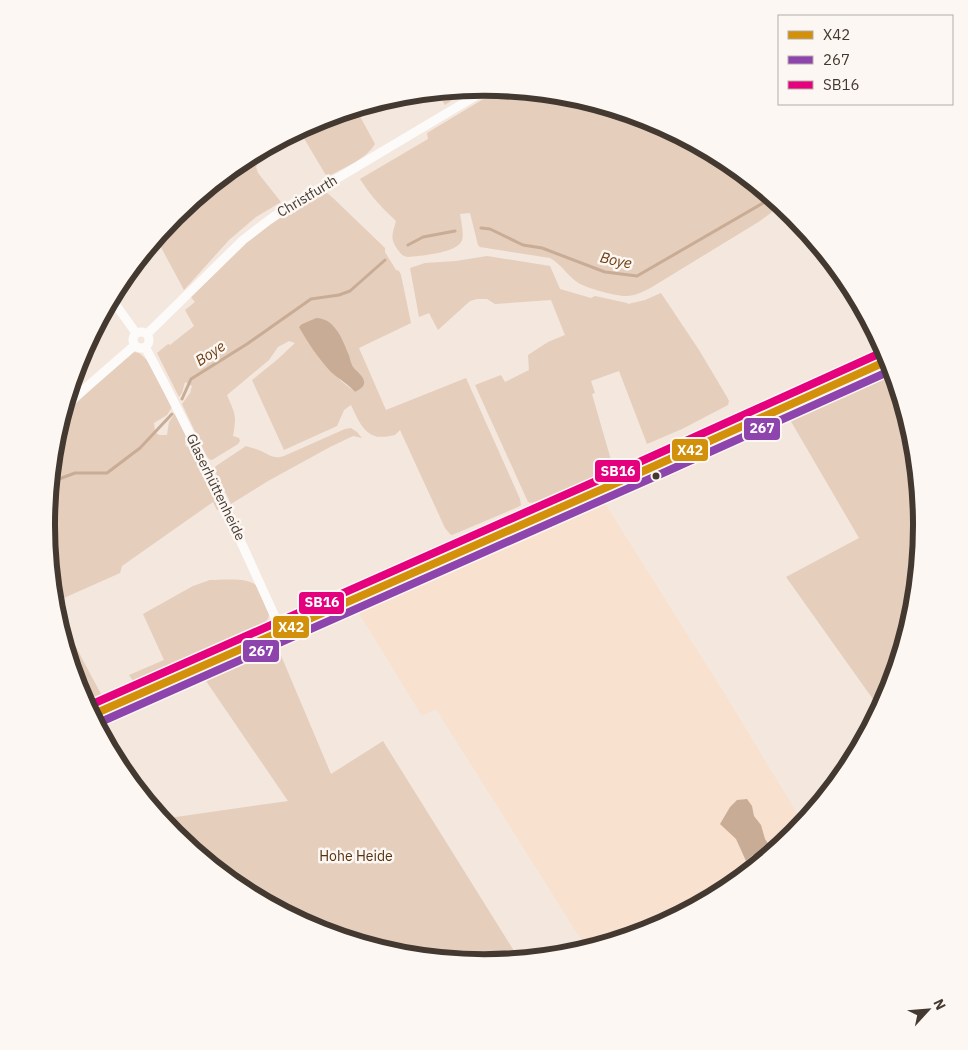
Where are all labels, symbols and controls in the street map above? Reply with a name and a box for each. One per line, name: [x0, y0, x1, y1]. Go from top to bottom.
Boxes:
legend: [778, 15, 953, 105]
text: X42: [823, 25, 850, 44]
text: 267: [823, 50, 850, 69]
text: SB16: [823, 75, 860, 94]
street label: Christfurth: [274, 171, 340, 221]
water label: Boye: [598, 247, 634, 273]
water label: Boye: [191, 336, 229, 370]
line badge: 267: [743, 417, 781, 441]
text: 267: [749, 419, 775, 437]
street label: Glaserhüttenheide: [182, 431, 250, 544]
line badge: X42: [671, 438, 709, 462]
text: X42: [677, 441, 703, 459]
line badge: SB16: [594, 459, 641, 483]
text: SB16: [601, 462, 635, 480]
unlabelled marker: [651, 471, 661, 481]
line badge: SB16: [298, 591, 345, 615]
text: SB16: [305, 593, 339, 611]
line badge: X42: [272, 615, 310, 639]
text: X42: [278, 618, 304, 636]
line badge: 267: [242, 639, 280, 663]
text: 267: [248, 642, 274, 660]
park label: Hohe Heide: [319, 847, 393, 865]
north arrow: [903, 985, 953, 1035]
text: N: [929, 996, 950, 1013]

